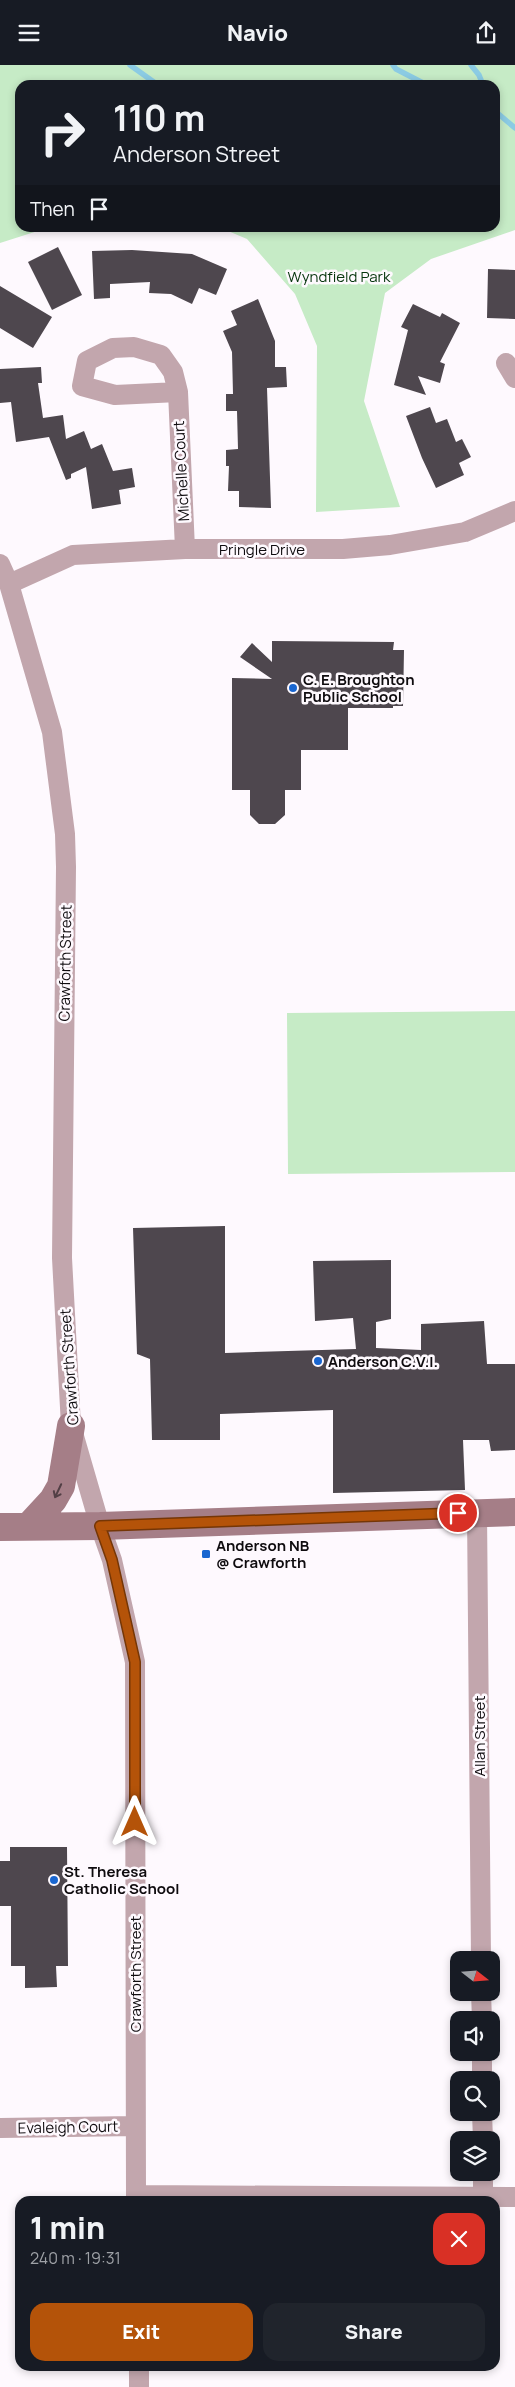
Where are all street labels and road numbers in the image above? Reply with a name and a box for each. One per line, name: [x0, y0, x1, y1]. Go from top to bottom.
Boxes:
street label: Michelle Court: [168, 420, 194, 522]
street label: Pringle Drive: [219, 539, 305, 560]
street label: Crawforth Street: [53, 904, 77, 1022]
street label: Crawforth Street: [54, 1308, 84, 1426]
street label: Allan Street: [469, 1696, 490, 1776]
street label: Crawforth Street: [125, 1916, 146, 2032]
street label: Evaleigh Court: [18, 2116, 118, 2138]

